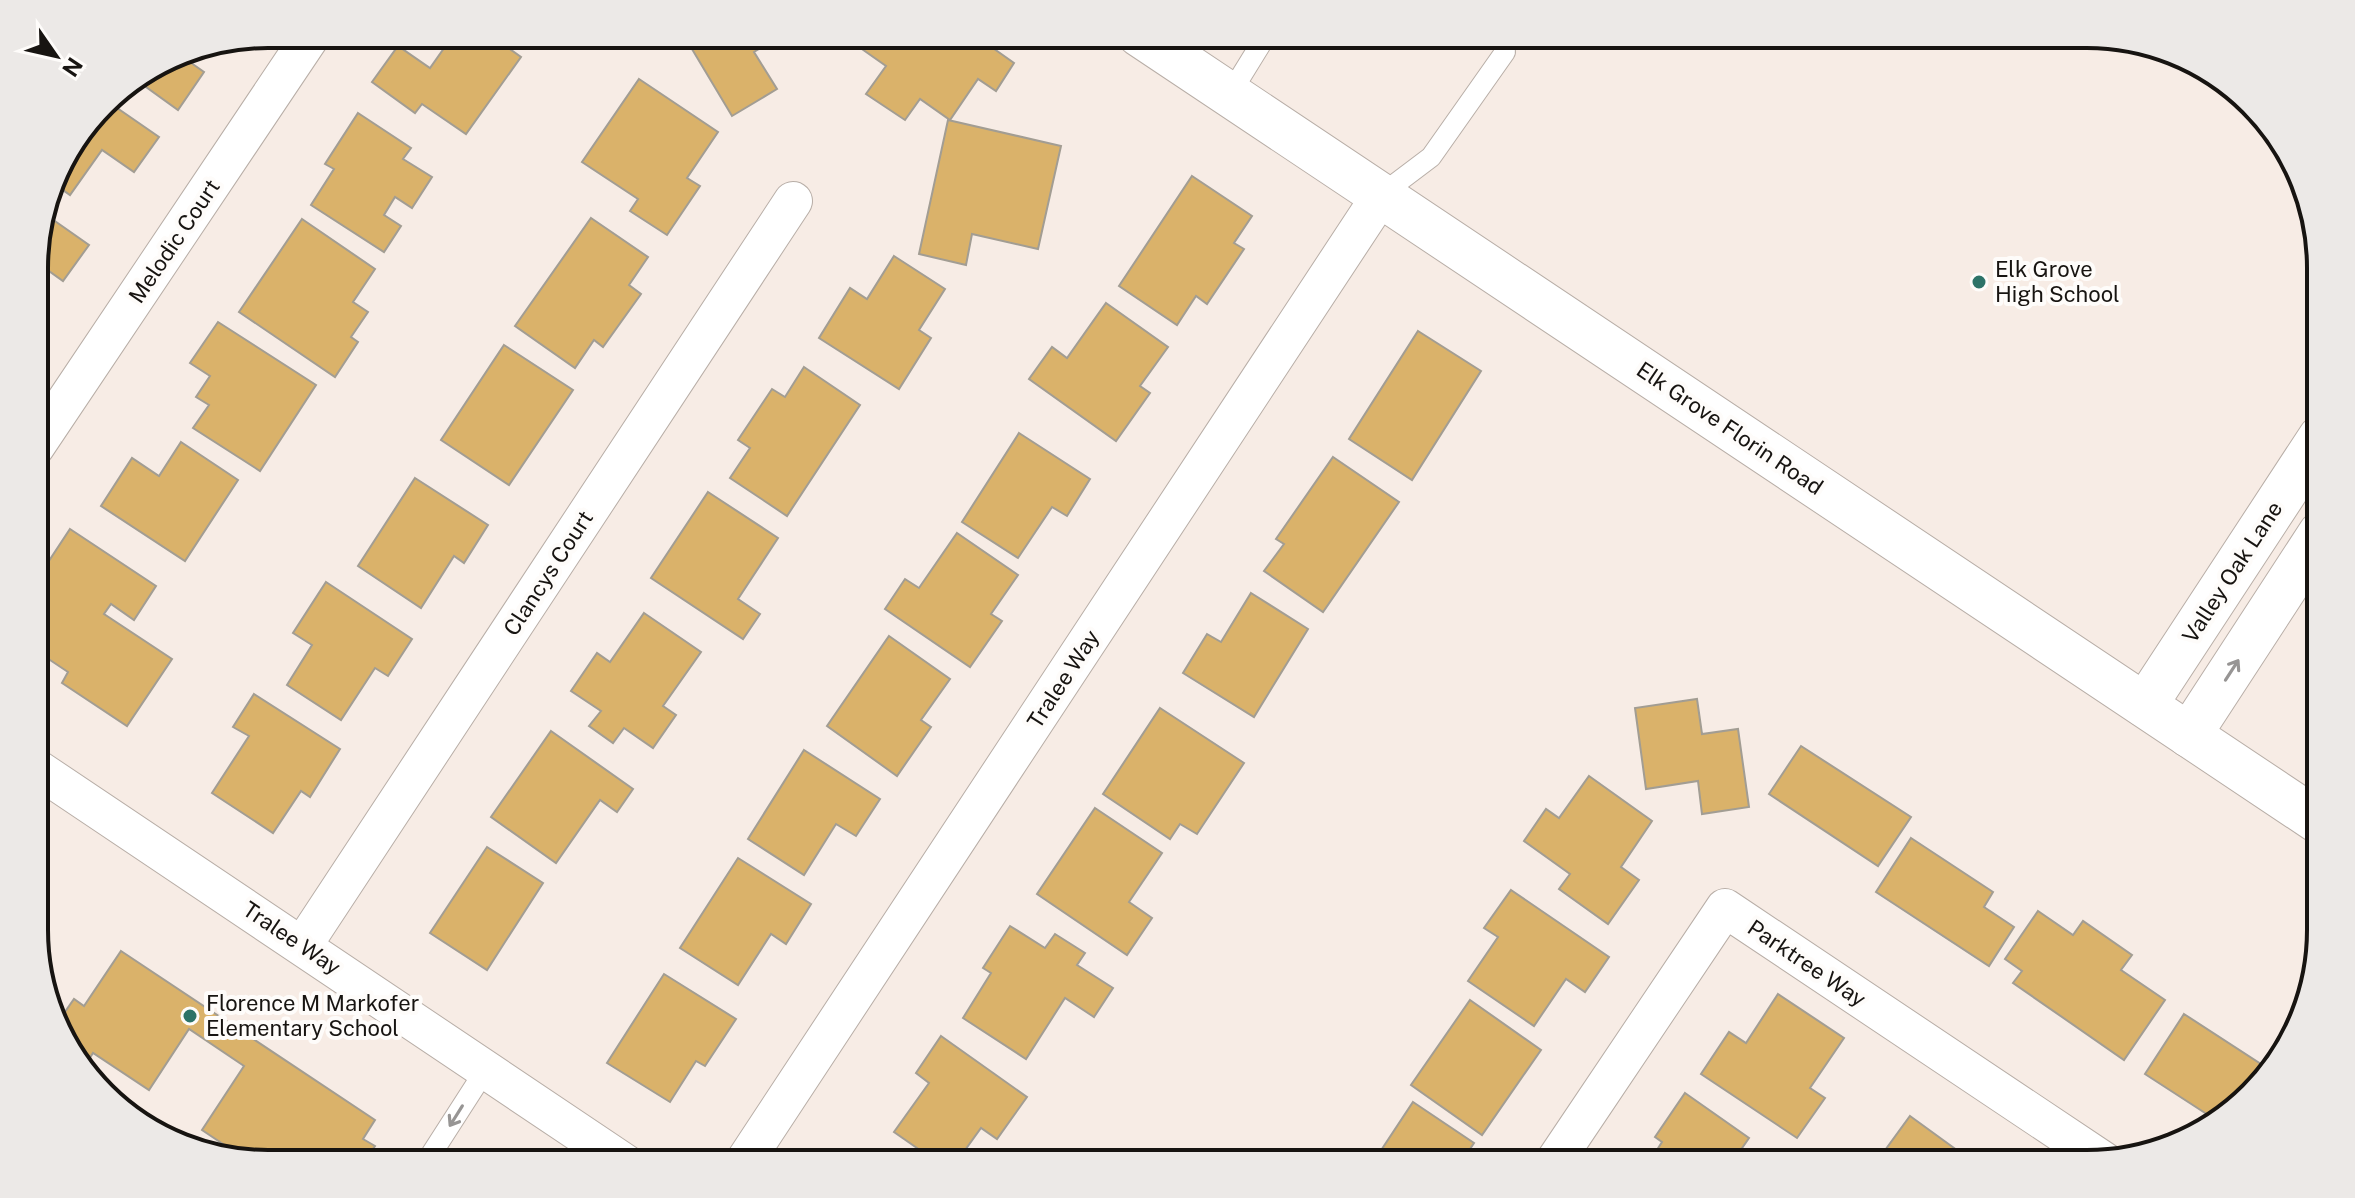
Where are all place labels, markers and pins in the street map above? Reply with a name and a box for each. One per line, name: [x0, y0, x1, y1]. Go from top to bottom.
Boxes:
place label: Elk Grove High School: [1995, 256, 2120, 307]
marker: Elk Grove High School: [1970, 273, 1988, 291]
place label: Florence M Markofer Elementary School: [206, 990, 419, 1041]
marker: Florence M Markofer Elementary School: [181, 1007, 199, 1025]

